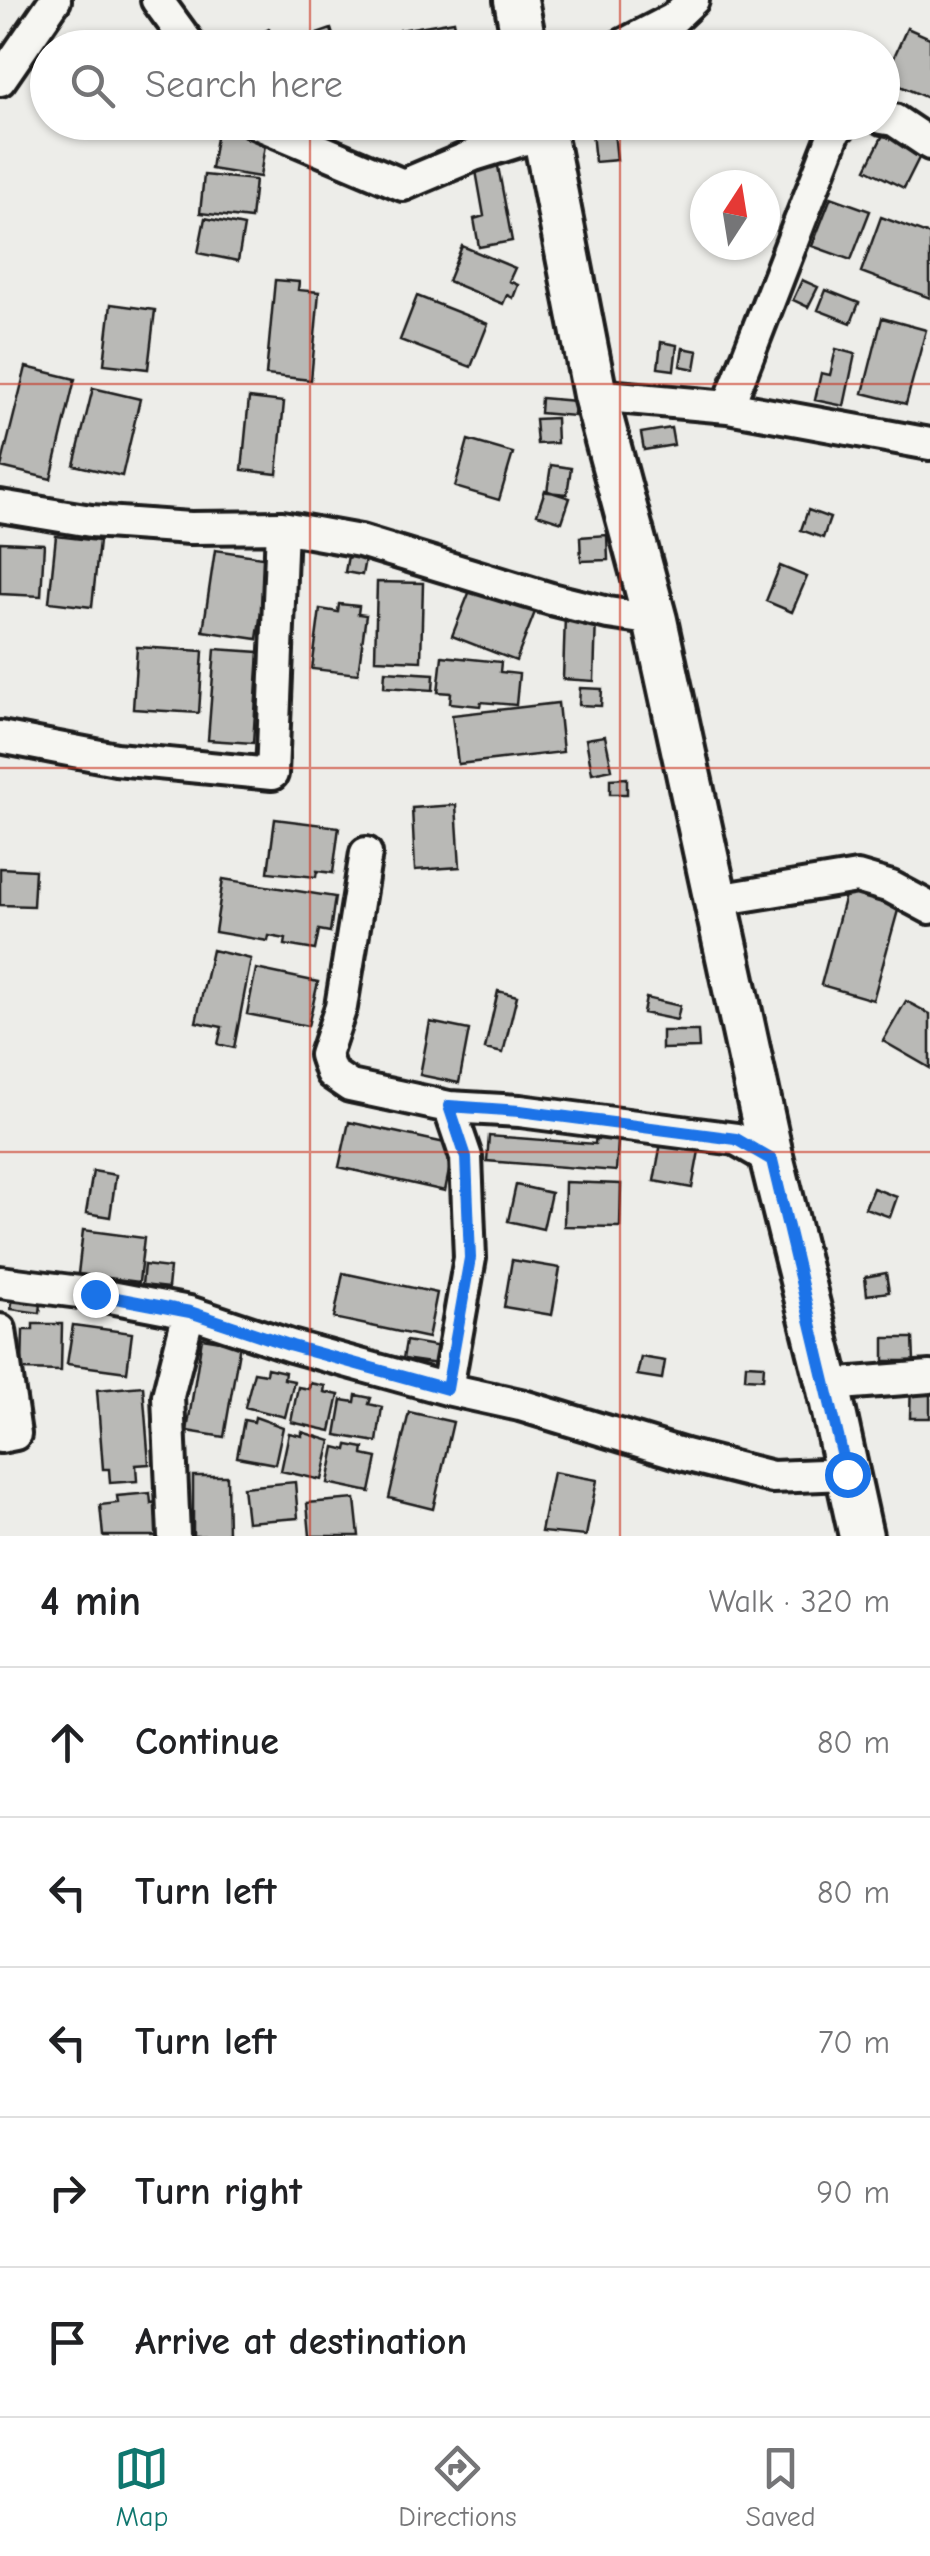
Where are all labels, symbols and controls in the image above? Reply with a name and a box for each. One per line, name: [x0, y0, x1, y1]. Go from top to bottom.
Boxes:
search box: [30, 30, 900, 140]
icon: search: [65, 58, 120, 113]
text: Search here: [145, 63, 343, 107]
north arrow: [690, 170, 780, 260]
route end: [73, 1272, 119, 1318]
route start: [825, 1452, 871, 1498]
text: 4 min: [40, 1577, 141, 1626]
text: Walk · 320 m: [709, 1583, 890, 1620]
icon: ahead: [40, 1715, 95, 1770]
text: Continue: [135, 1720, 279, 1764]
text: 80 m: [817, 1724, 890, 1761]
icon: left: [40, 1865, 95, 1920]
text: Turn left: [135, 1870, 276, 1914]
text: 80 m: [817, 1874, 890, 1911]
icon: left: [40, 2015, 95, 2070]
text: Turn left: [135, 2020, 276, 2064]
text: 70 m: [818, 2024, 890, 2061]
icon: right: [40, 2165, 95, 2220]
text: Turn right: [135, 2170, 302, 2214]
text: 90 m: [816, 2174, 890, 2211]
icon: arrive: [40, 2315, 95, 2370]
text: Arrive at destination: [135, 2320, 467, 2364]
tab: Map: [114, 2441, 169, 2533]
tab: Directions: [398, 2441, 517, 2533]
tab: Saved: [746, 2441, 816, 2533]

